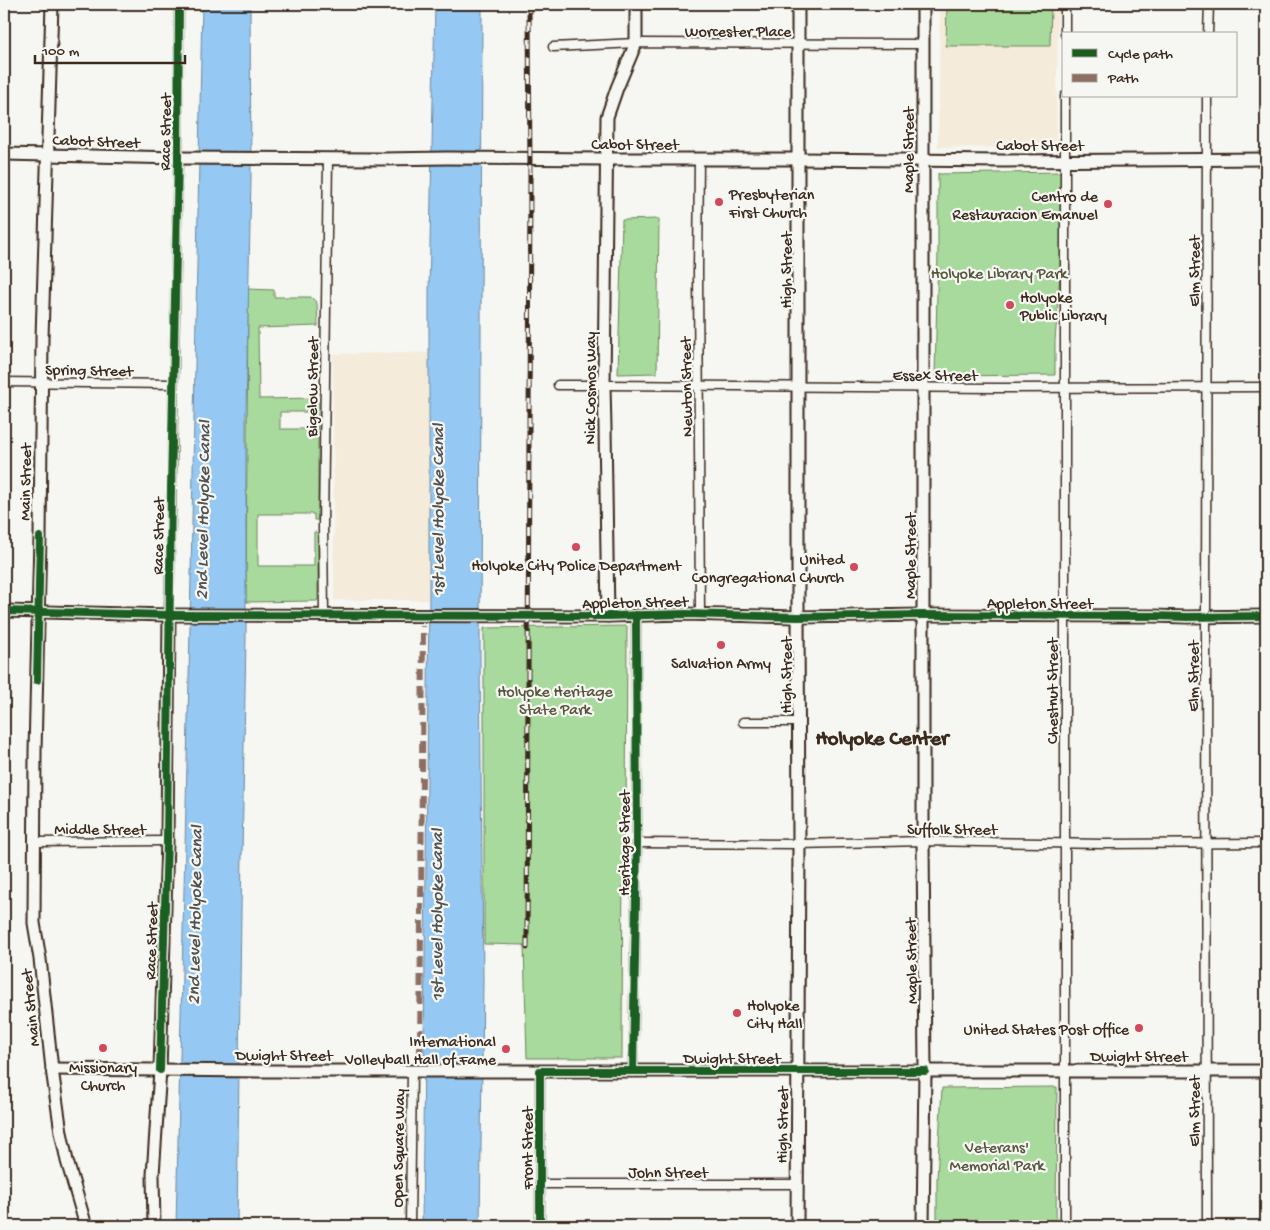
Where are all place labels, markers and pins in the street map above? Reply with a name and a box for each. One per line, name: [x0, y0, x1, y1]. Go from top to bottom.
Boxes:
place label: Presbyterian First Church: [728, 187, 815, 224]
place label: Centro de Restauracion Emanuel: [952, 189, 1099, 226]
marker: Presbyterian First Church: [713, 196, 725, 208]
marker: Centro de Restauracion Emanuel: [1102, 198, 1114, 210]
place label: Holyoke Public Library: [1019, 290, 1107, 327]
marker: Holyoke Public Library: [1004, 299, 1016, 311]
marker: Holyoke City Police Department: [570, 541, 582, 553]
place label: United Congregational Church: [692, 552, 846, 589]
place label: Holyoke City Police Department: [471, 558, 682, 577]
marker: United Congregational Church: [848, 561, 860, 573]
marker: Salvation Army: [715, 639, 727, 651]
place label: Salvation Army: [671, 656, 771, 675]
place label: Holyoke City Hall: [747, 998, 802, 1035]
marker: Holyoke City Hall: [731, 1007, 743, 1019]
place label: United States Post Office: [964, 1022, 1130, 1041]
marker: United States Post Office: [1133, 1022, 1145, 1034]
place label: International Volleyball Hall of Fame: [344, 1034, 497, 1071]
marker: Missionary Church: [97, 1042, 109, 1054]
marker: International Volleyball Hall of Fame: [500, 1043, 512, 1055]
place label: Missionary Church: [69, 1060, 137, 1097]

